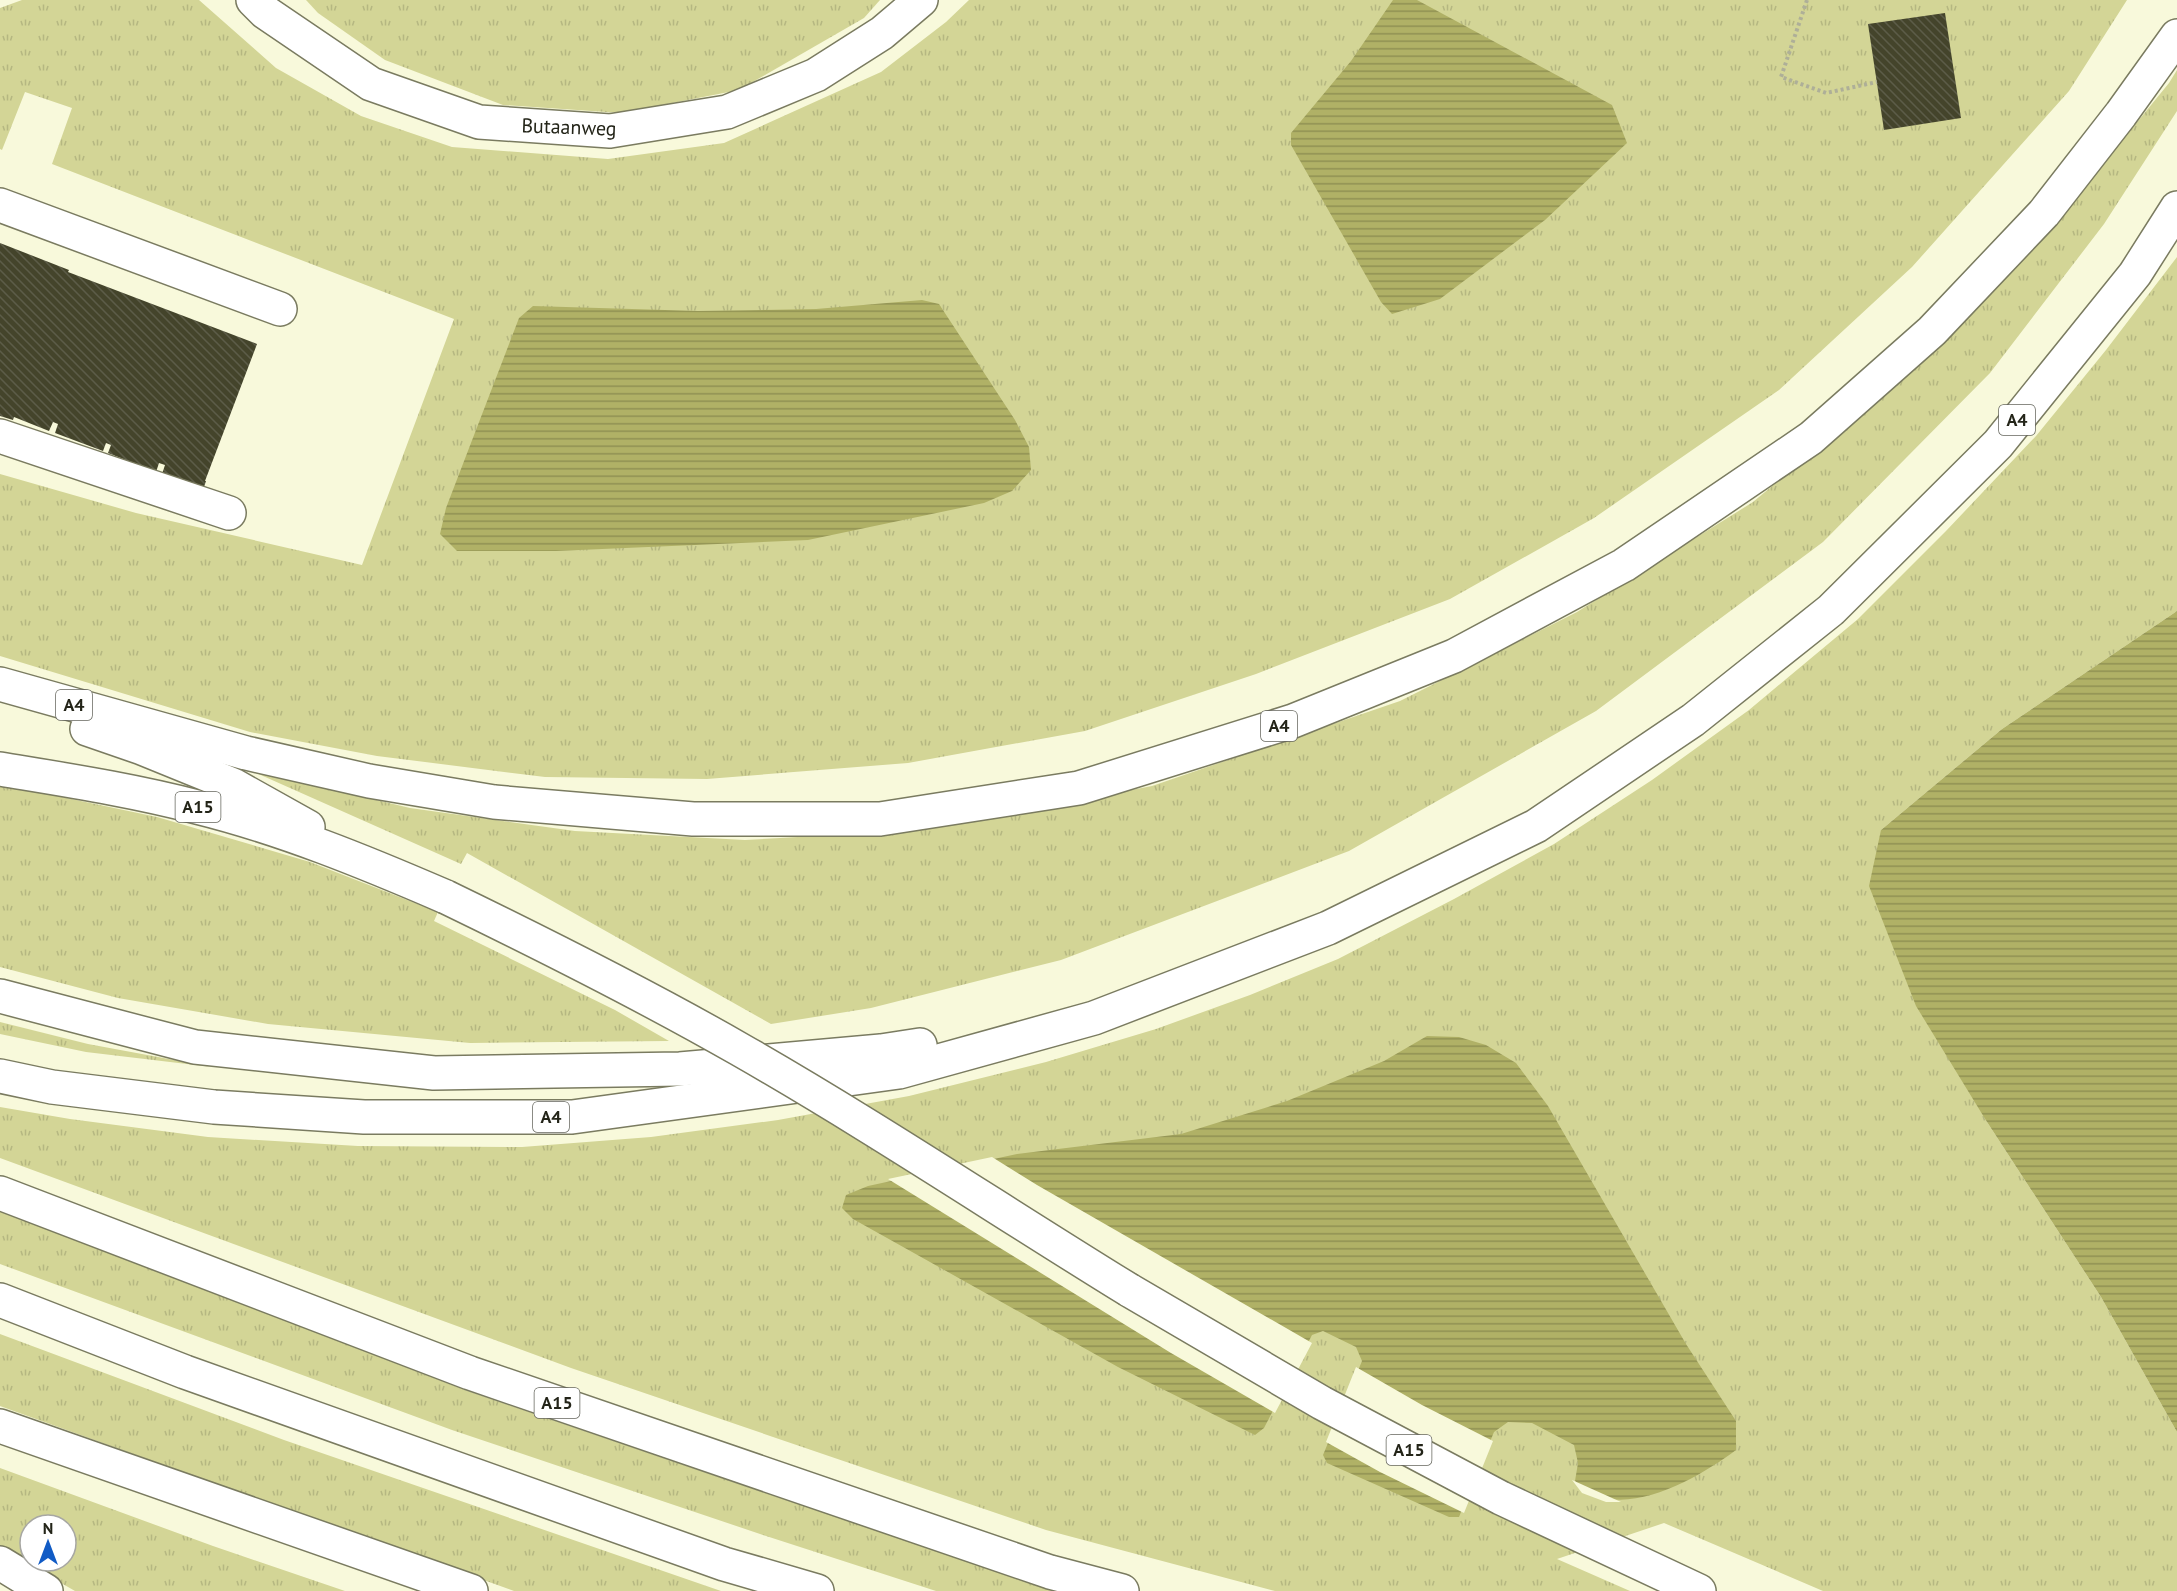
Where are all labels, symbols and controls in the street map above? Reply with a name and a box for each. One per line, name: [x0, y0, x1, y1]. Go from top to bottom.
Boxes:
street label: Butaanweg: [521, 112, 617, 142]
road number: A4: [1999, 405, 2035, 435]
road number: A4: [56, 690, 92, 720]
road number: A4: [1261, 711, 1297, 741]
road number: A15: [176, 792, 220, 822]
road number: A4: [533, 1102, 569, 1132]
road number: A15: [534, 1388, 580, 1418]
road number: A15: [1386, 1435, 1432, 1465]
north arrow: [18, 1513, 78, 1573]
text: N: [43, 1518, 53, 1538]

